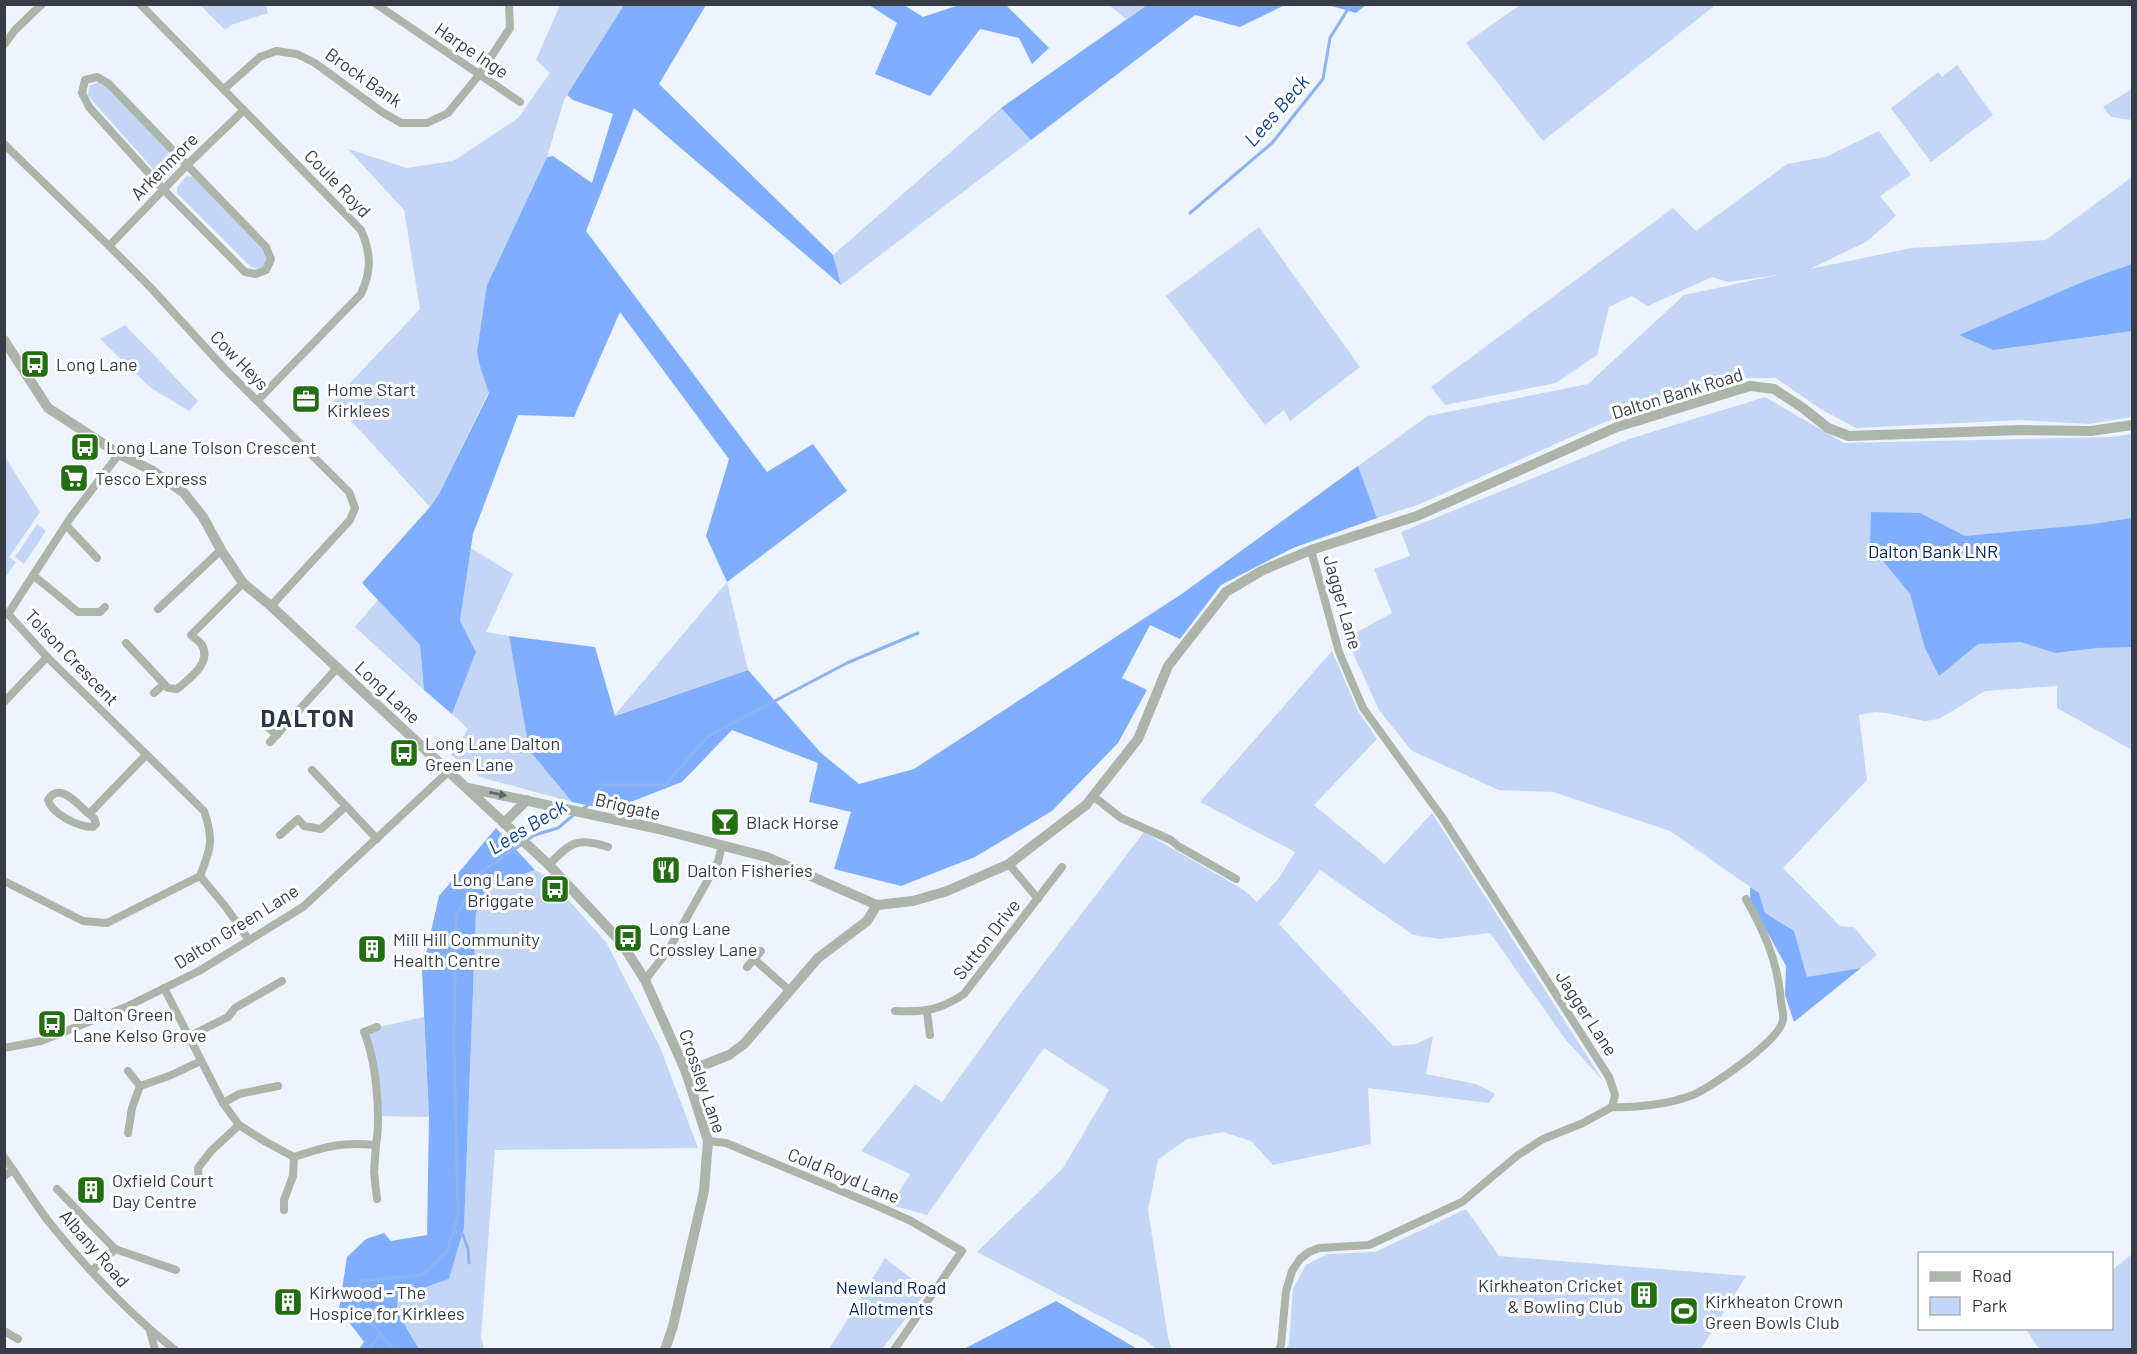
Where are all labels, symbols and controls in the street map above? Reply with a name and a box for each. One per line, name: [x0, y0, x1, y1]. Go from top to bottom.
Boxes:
street label: Harpe Inge: [431, 17, 513, 83]
street label: Brock Bank: [321, 43, 407, 111]
water label: Lees Beck: [1238, 69, 1314, 151]
street label: Arkenmore: [126, 128, 202, 204]
street label: Coule Royd: [300, 144, 376, 222]
street label: Cow Heys: [206, 326, 274, 394]
bus stop icon: Long Lane: [19, 348, 51, 380]
place label: Long Lane: [56, 353, 138, 375]
street label: Dalton Bank Road: [1609, 363, 1745, 423]
place label: Home Start Kirklees: [327, 378, 416, 421]
office icon: Home Start Kirklees: [290, 383, 322, 415]
bus stop icon: Long Lane Tolson Crescent: [69, 431, 101, 463]
place label: Long Lane Tolson Crescent: [106, 436, 317, 458]
supermarket icon: Tesco Express: [58, 462, 90, 494]
place label: Tesco Express: [95, 467, 207, 489]
park label: Dalton Bank LNR: [1868, 540, 1998, 562]
street label: Jagger Lane: [1319, 552, 1367, 652]
street label: Tolson Crescent: [21, 604, 123, 710]
street label: Long Lane: [351, 656, 425, 728]
district label: DALTON: [261, 703, 356, 732]
place label: Long Lane Dalton Green Lane: [425, 732, 560, 775]
bus stop icon: Long Lane Dalton Green Lane: [388, 737, 420, 769]
street label: Briggate: [593, 788, 663, 824]
one-way arrow: [488, 790, 507, 799]
water label: Lees Beck: [484, 793, 571, 859]
bar icon: Black Horse: [709, 806, 741, 838]
place label: Black Horse: [746, 811, 839, 833]
restaurant icon: Dalton Fisheries: [650, 854, 682, 886]
place label: Dalton Fisheries: [687, 859, 813, 881]
place label: Long Lane Briggate: [452, 868, 534, 911]
bus stop icon: Long Lane Briggate: [539, 873, 571, 905]
street label: Dalton Green Lane: [170, 879, 302, 973]
street label: Sutton Drive: [948, 894, 1024, 984]
place label: Long Lane Crossley Lane: [649, 917, 757, 960]
bus stop icon: Long Lane Crossley Lane: [612, 922, 644, 954]
place label: Mill Hill Community Health Centre: [393, 928, 540, 971]
building icon: Mill Hill Community Health Centre: [356, 933, 388, 965]
street label: Jagger Lane: [1551, 966, 1623, 1060]
place label: Dalton Green Lane Kelso Grove: [73, 1003, 207, 1046]
bus stop icon: Dalton Green Lane Kelso Grove: [36, 1008, 68, 1040]
street label: Crossley Lane: [675, 1026, 731, 1136]
street label: Cold Royd Lane: [785, 1143, 903, 1207]
place label: Oxfield Court Day Centre: [112, 1169, 214, 1212]
building icon: Oxfield Court Day Centre: [75, 1174, 107, 1206]
street label: Albany Road: [55, 1205, 135, 1291]
legend: [1918, 1252, 2113, 1330]
text: Road: [1972, 1264, 2012, 1286]
place label: Kirkheaton Cricket & Bowling Club: [1478, 1274, 1623, 1317]
park label: Newland Road Allotments: [836, 1276, 946, 1319]
building icon: Kirkheaton Cricket & Bowling Club: [1628, 1279, 1660, 1311]
place label: Kirkwood - The Hospice for Kirklees: [309, 1281, 465, 1324]
building icon: Kirkwood - The Hospice for Kirklees: [272, 1286, 304, 1318]
place label: Kirkheaton Crown Green Bowls Club: [1705, 1290, 1843, 1333]
text: Park: [1972, 1294, 2007, 1316]
sports icon: Kirkheaton Crown Green Bowls Club: [1668, 1295, 1700, 1327]

